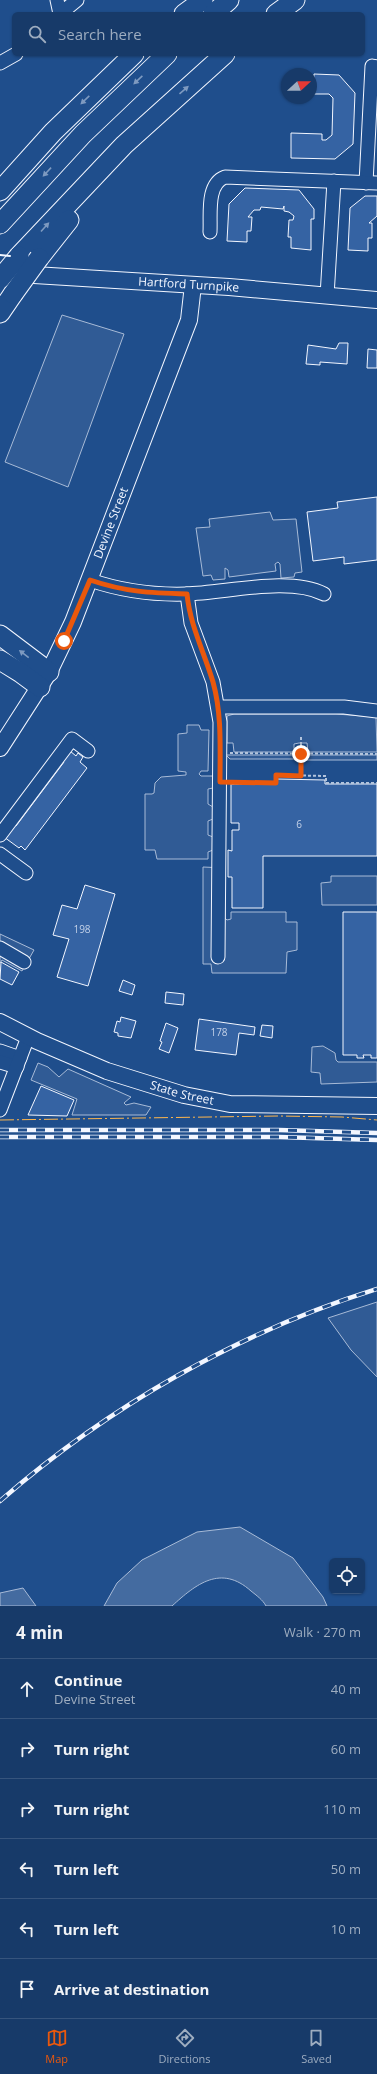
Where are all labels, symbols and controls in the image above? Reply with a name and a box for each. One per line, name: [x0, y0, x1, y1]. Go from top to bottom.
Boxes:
search box: [12, 12, 365, 56]
icon: search: [26, 23, 48, 45]
text: Search here: [58, 24, 142, 44]
north arrow: [281, 68, 317, 104]
one-way arrow: [133, 75, 143, 85]
one-way arrow: [178, 85, 189, 94]
one-way arrow: [80, 95, 90, 105]
one-way arrow: [42, 167, 51, 178]
one-way arrow: [41, 222, 50, 233]
street label: Hartford Turnpike: [138, 272, 240, 296]
street label: Devine Street: [89, 485, 132, 561]
route start: [55, 632, 73, 650]
one-way arrow: [18, 650, 29, 658]
route end: [292, 745, 310, 763]
house number: 6: [296, 817, 302, 831]
house number: 198: [73, 922, 91, 936]
house number: 178: [210, 1025, 228, 1039]
street label: State Street: [148, 1076, 215, 1109]
map controls: [329, 1558, 365, 1594]
button: locate: [329, 1558, 365, 1594]
text: 4 min: [16, 1621, 63, 1644]
text: Walk · 270 m: [284, 1623, 361, 1641]
text: Continue: [54, 1670, 122, 1690]
icon: ahead: [16, 1678, 38, 1700]
text: 40 m: [331, 1680, 361, 1698]
text: Devine Street: [54, 1690, 135, 1708]
icon: right: [16, 1738, 38, 1760]
text: Turn right: [54, 1739, 129, 1759]
text: 60 m: [331, 1740, 361, 1758]
icon: right: [16, 1798, 38, 1820]
text: Turn right: [54, 1799, 129, 1819]
text: 110 m: [323, 1800, 361, 1818]
icon: left: [16, 1858, 38, 1880]
text: Turn left: [54, 1859, 119, 1879]
text: 50 m: [331, 1860, 361, 1878]
icon: left: [16, 1918, 38, 1940]
text: Turn left: [54, 1919, 119, 1939]
text: 10 m: [331, 1920, 361, 1938]
icon: arrive: [16, 1978, 38, 2000]
text: Arrive at destination: [54, 1979, 209, 1999]
tab: Map: [45, 2027, 68, 2066]
tab: Directions: [159, 2027, 211, 2066]
tab: Saved: [301, 2027, 332, 2066]

